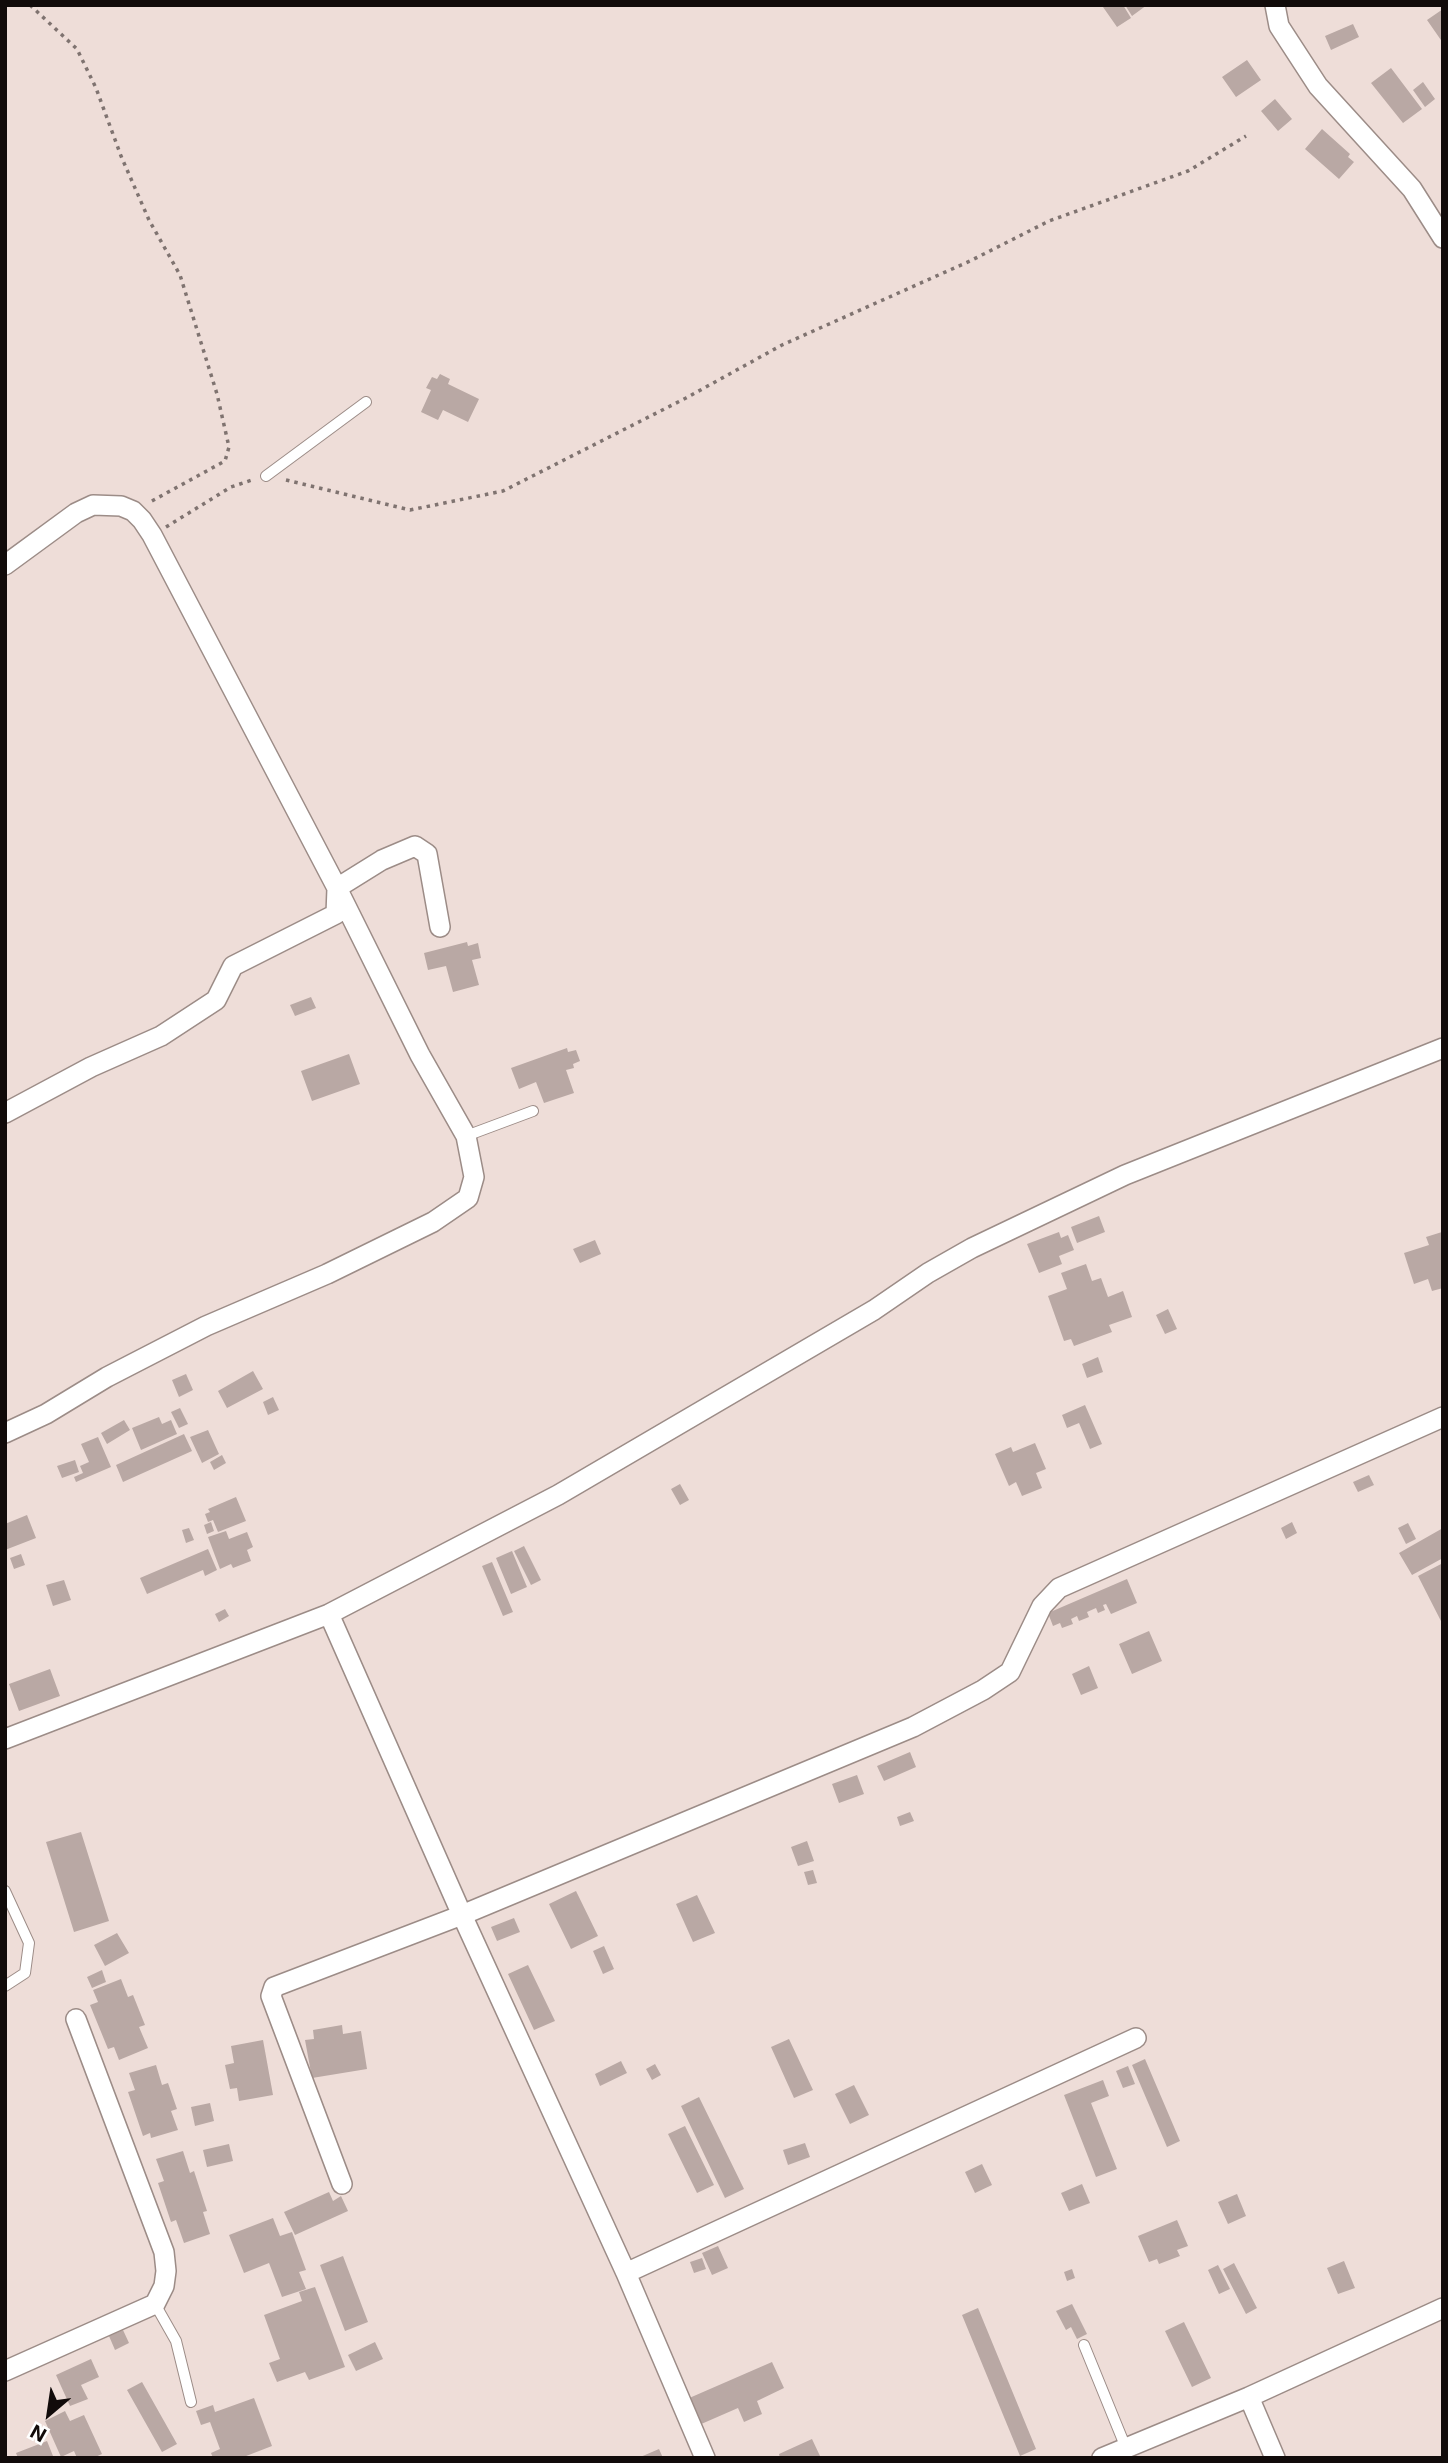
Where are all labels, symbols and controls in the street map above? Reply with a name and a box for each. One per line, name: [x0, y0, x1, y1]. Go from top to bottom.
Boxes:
north arrow: [14, 2379, 84, 2449]
text: N: [27, 2419, 50, 2446]

